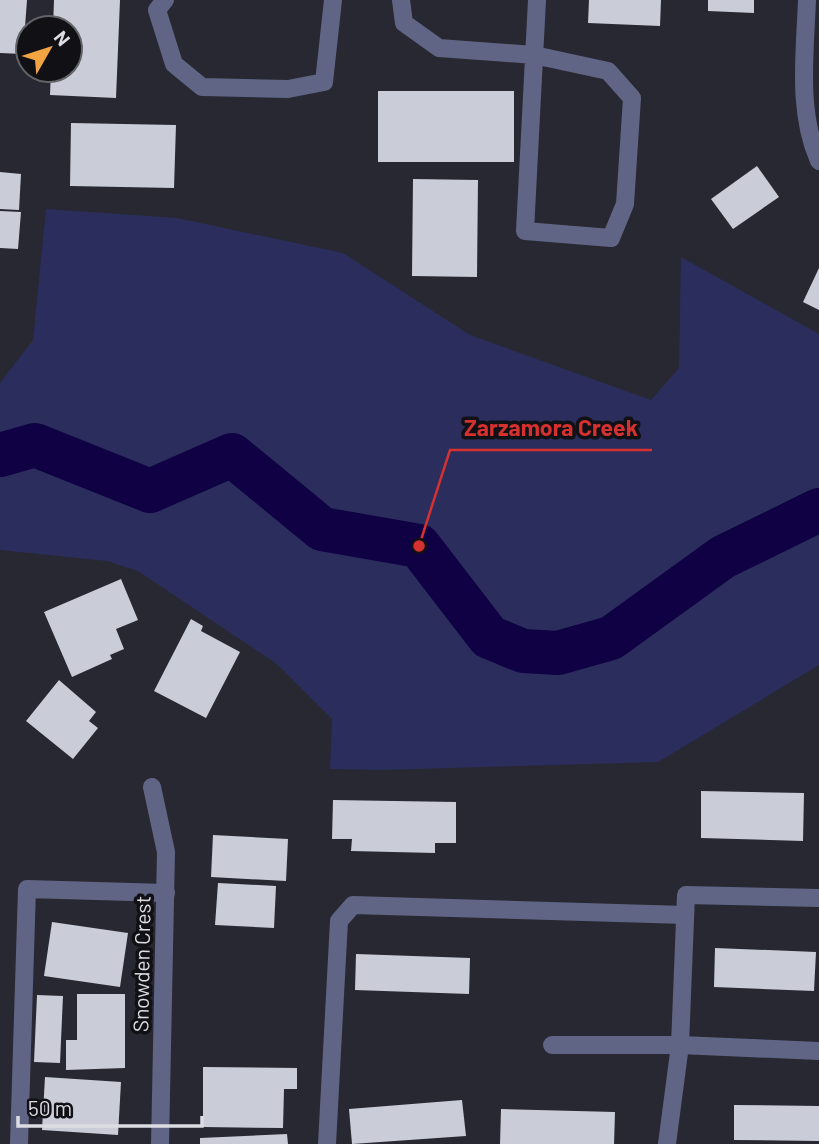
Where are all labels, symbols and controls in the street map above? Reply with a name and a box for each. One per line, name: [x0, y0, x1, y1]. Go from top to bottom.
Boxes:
north arrow: [14, 14, 84, 84]
text: N: [50, 26, 76, 50]
callout: Zarzamora Creek: [450, 406, 652, 450]
text: Zarzamora Creek: [464, 413, 638, 441]
street label: Snowden Crest: [127, 896, 155, 1032]
scale bar: [18, 1084, 201, 1128]
text: 50 m: [28, 1095, 72, 1120]

